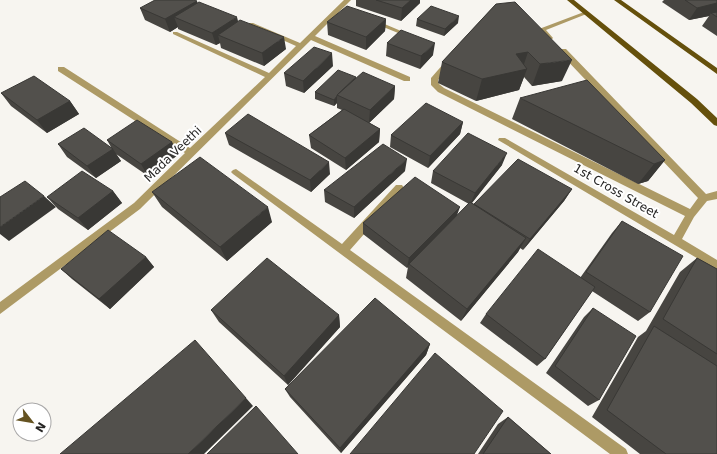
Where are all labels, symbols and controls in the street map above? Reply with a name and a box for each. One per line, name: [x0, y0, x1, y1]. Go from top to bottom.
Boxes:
street label: Mada Veethi: [141, 123, 205, 185]
street label: 1st Cross Street: [571, 161, 661, 221]
north arrow: [12, 402, 52, 442]
text: N: [32, 420, 48, 434]

